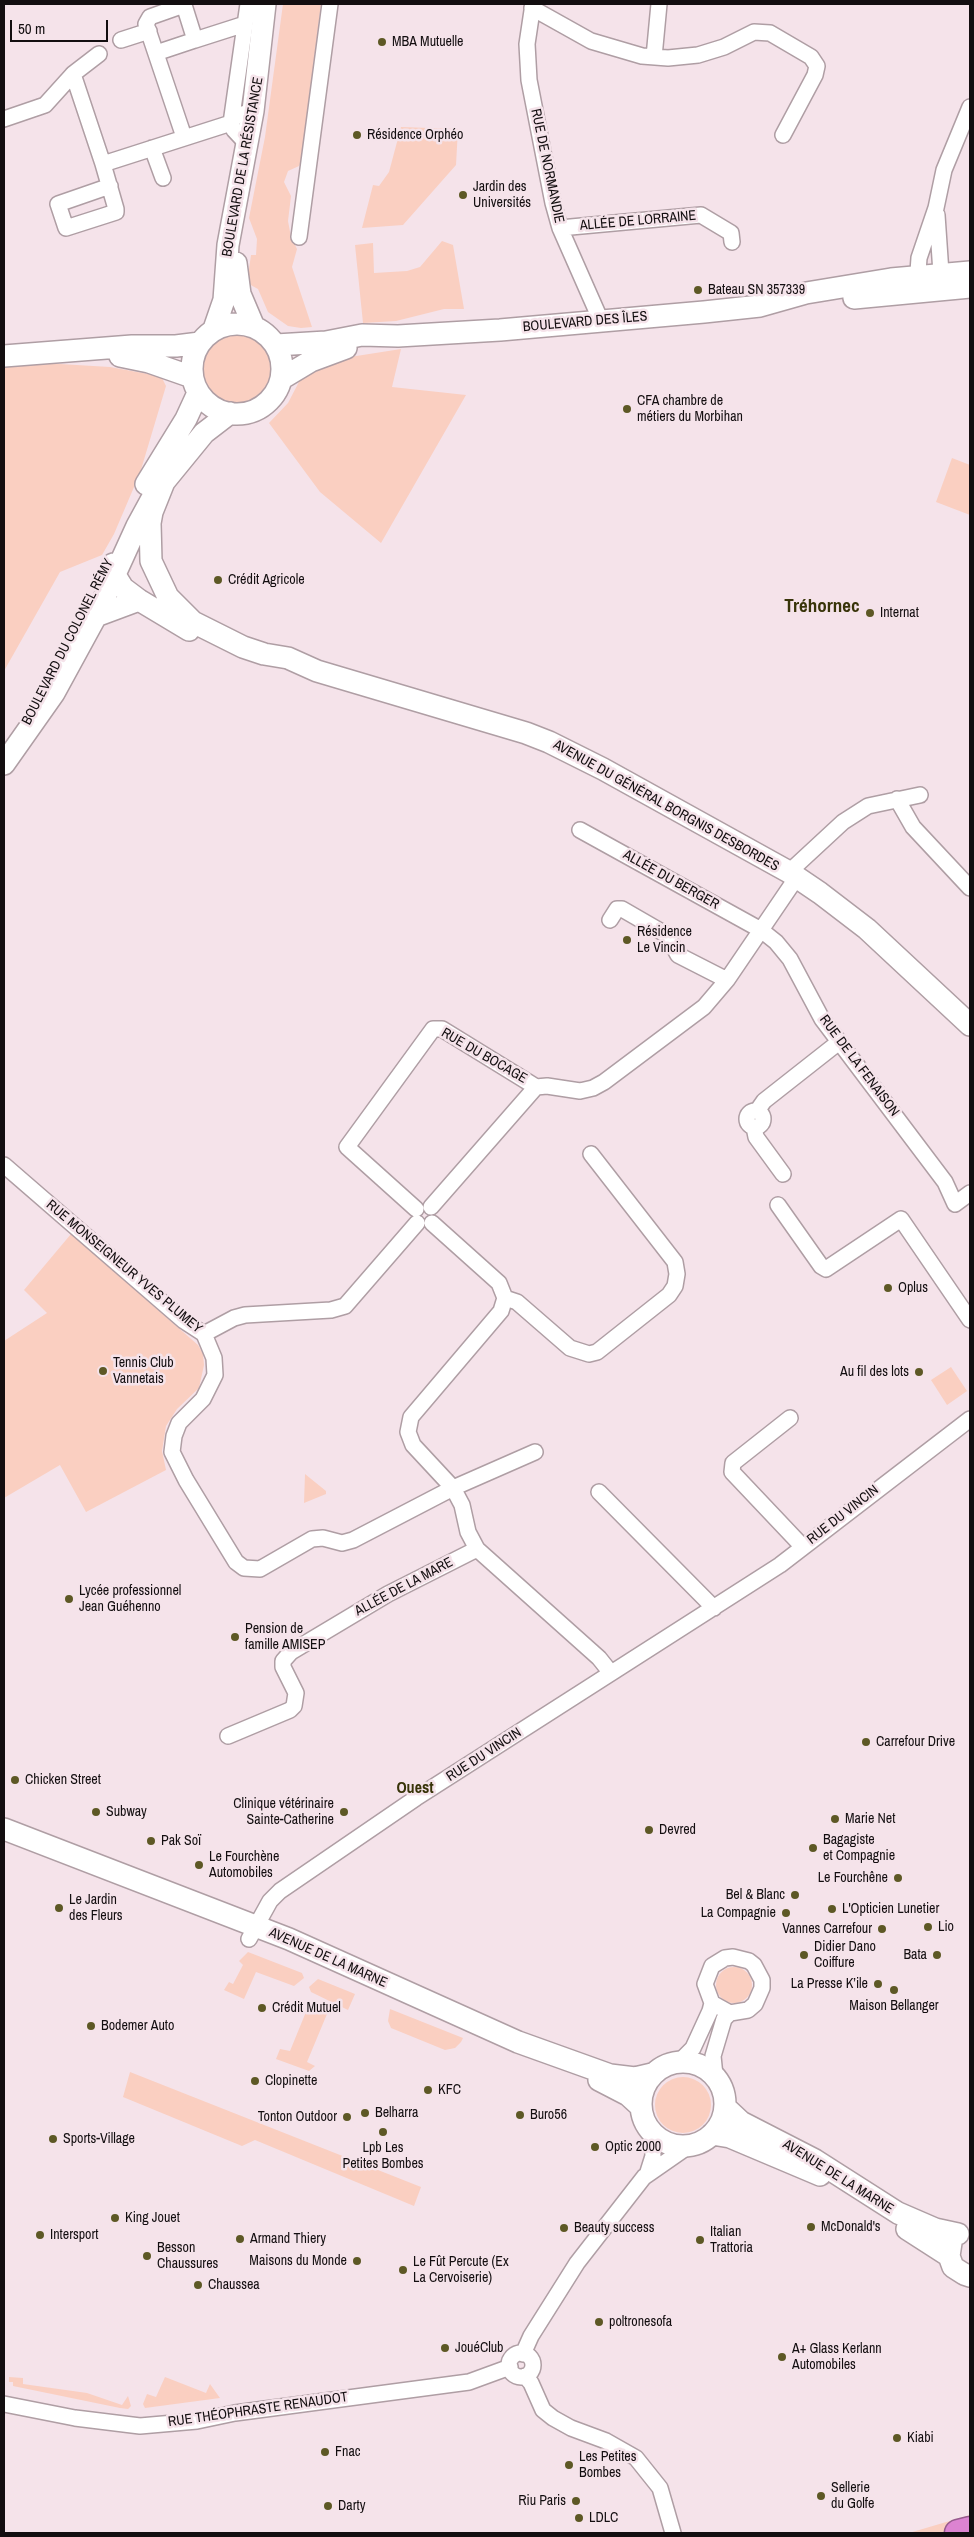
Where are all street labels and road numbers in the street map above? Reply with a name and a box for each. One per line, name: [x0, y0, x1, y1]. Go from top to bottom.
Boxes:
street label: BOULEVARD DE LA RÉSISTANCE: [219, 76, 267, 258]
street label: RUE DE NORMANDIE: [527, 107, 567, 225]
street label: ALLÉE DE LORRAINE: [579, 208, 697, 234]
street label: BOULEVARD DES ÎLES: [522, 308, 648, 336]
street label: BOULEVARD DU COLONEL RÉMY: [19, 556, 117, 728]
street label: AVENUE DU GÉNÉRAL BORGNIS DESBORDES: [550, 737, 782, 875]
street label: ALLÉE DU BERGER: [620, 847, 722, 913]
street label: RUE DE LA FENAISON: [815, 1012, 903, 1120]
street label: RUE DU BOCAGE: [438, 1025, 530, 1087]
street label: RUE MONSEIGNEUR YVES PLUMEY: [43, 1197, 205, 1337]
street label: RUE DU VINCIN: [804, 1482, 882, 1548]
street label: ALLÉE DE LA MARE: [352, 1554, 456, 1620]
street label: RUE DU VINCIN: [443, 1725, 525, 1785]
street label: AVENUE DE LA MARNE: [266, 1924, 390, 1992]
street label: AVENUE DE LA MARNE: [780, 2136, 896, 2218]
street label: RUE THÉOPHRASTE RENAUDOT: [167, 2389, 349, 2431]

